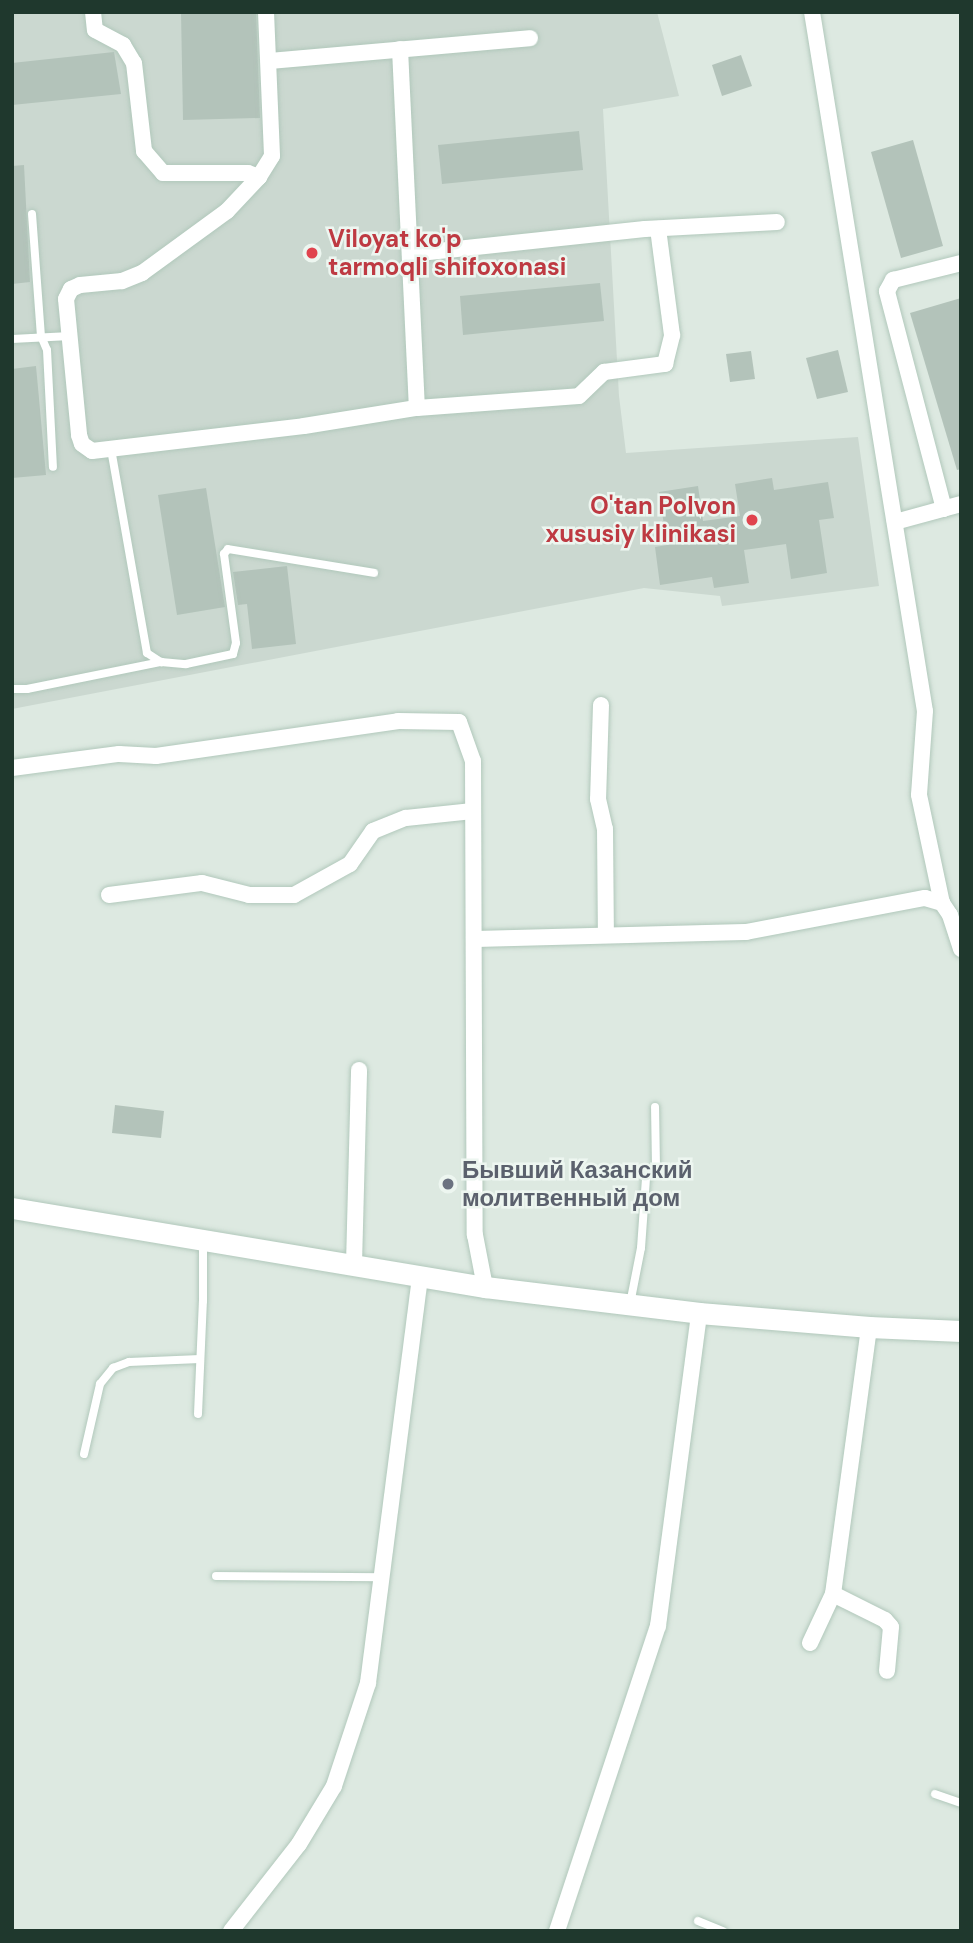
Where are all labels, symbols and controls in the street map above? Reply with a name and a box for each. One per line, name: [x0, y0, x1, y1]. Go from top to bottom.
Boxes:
place label: Viloyat ko'p tarmoqli shifoxonasi: [328, 225, 566, 281]
marker: Viloyat ko'p tarmoqli shifoxonasi: [302, 243, 322, 263]
place label: O'tan Polvon xususiy klinikasi: [545, 492, 736, 548]
marker: O'tan Polvon xususiy klinikasi: [742, 510, 762, 530]
place label: Бывший Казанский молитвенный дом: [462, 1156, 693, 1212]
marker: Бывший Казанский молитвенный дом: [440, 1176, 456, 1192]

